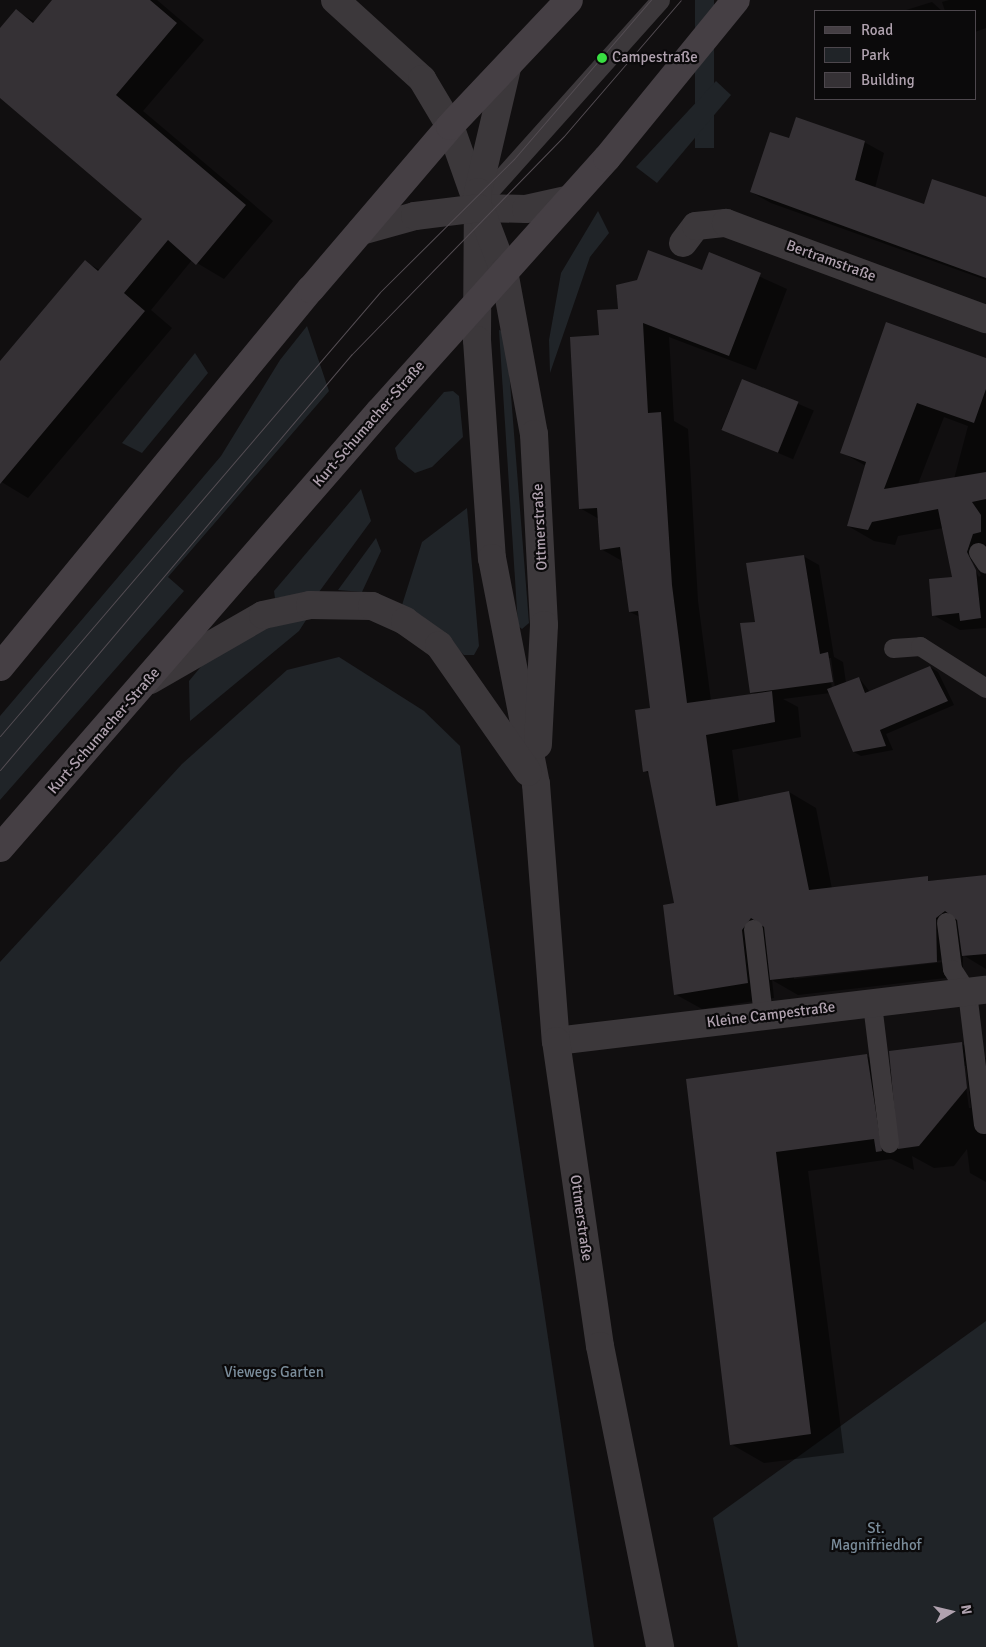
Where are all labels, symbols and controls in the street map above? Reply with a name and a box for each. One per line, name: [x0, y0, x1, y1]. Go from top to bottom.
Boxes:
legend: [814, 10, 976, 100]
text: Road: [861, 21, 893, 39]
text: Park: [861, 46, 890, 64]
place label: Campestraße: [612, 49, 698, 67]
marker: Campestraße: [596, 52, 608, 64]
text: Building: [861, 71, 915, 89]
street label: Bertramstraße: [784, 236, 878, 286]
street label: Kurt-Schumacher-Straße: [309, 357, 429, 491]
street label: Ottmerstraße: [529, 483, 551, 571]
street label: Kurt-Schumacher-Straße: [44, 664, 164, 798]
street label: Kleine Campestraße: [706, 998, 836, 1032]
street label: Ottmerstraße: [566, 1174, 596, 1262]
park label: Viewegs Garten: [224, 1364, 324, 1382]
park label: St. Magnifriedhof: [830, 1519, 922, 1554]
north arrow: [926, 1587, 976, 1637]
text: N: [957, 1603, 975, 1616]

